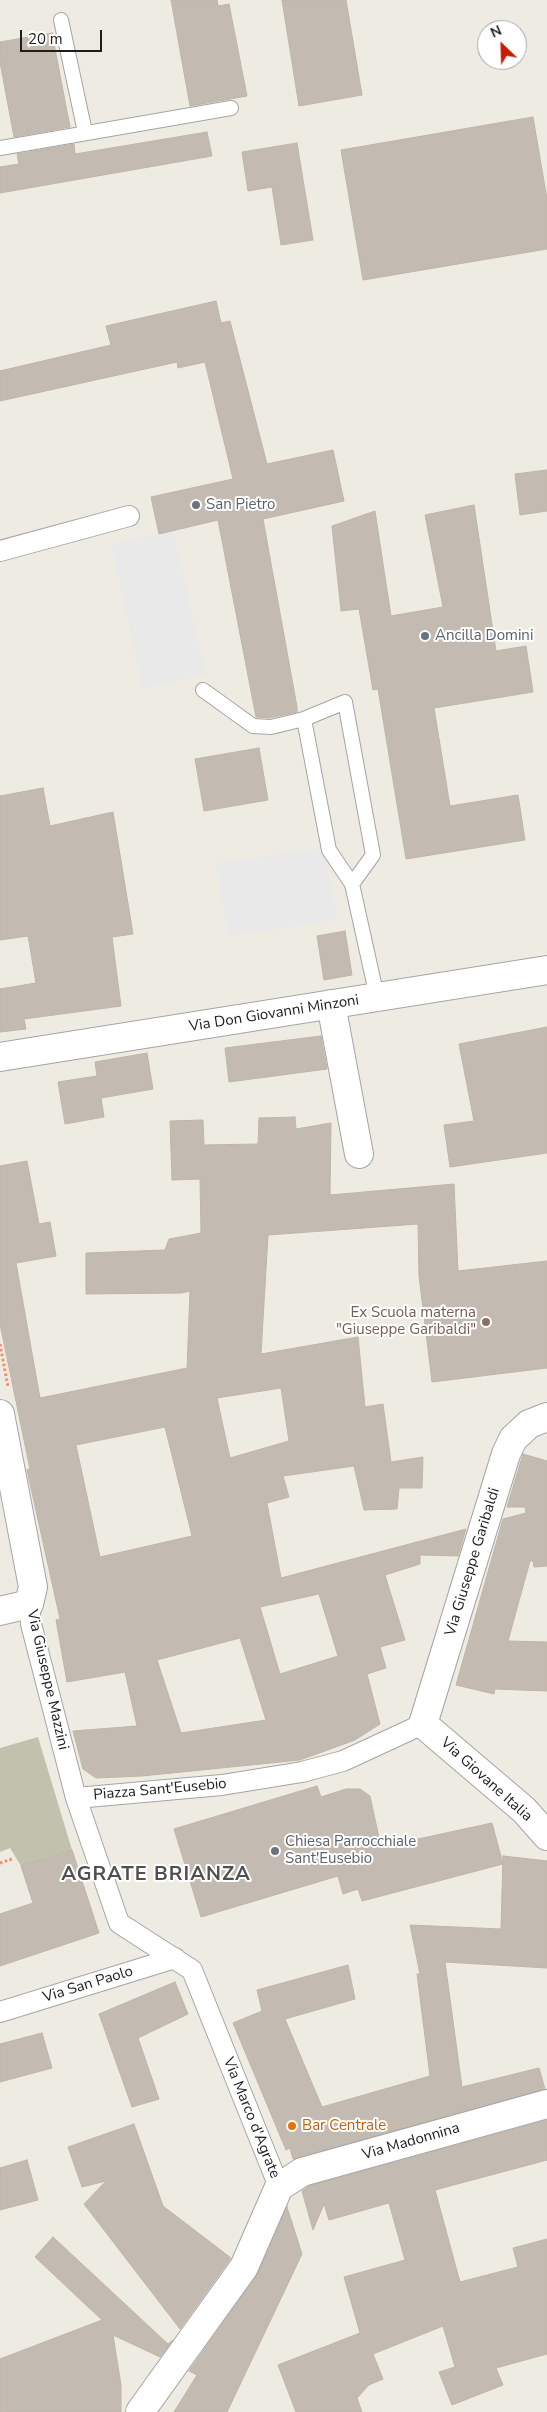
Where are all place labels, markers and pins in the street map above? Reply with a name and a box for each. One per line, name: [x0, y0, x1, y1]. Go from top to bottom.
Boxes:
place label: San Pietro: [206, 496, 275, 514]
marker: San Pietro: [190, 499, 202, 511]
place label: Ancilla Domini: [435, 627, 533, 645]
marker: Ancilla Domini: [419, 630, 431, 642]
place label: Ex Scuola materna "Giuseppe Garibaldi": [336, 1304, 476, 1339]
marker: Ex Scuola materna "Giuseppe Garibaldi": [480, 1316, 492, 1328]
place label: Chiesa Parrocchiale Sant'Eusebio: [285, 1833, 416, 1868]
marker: Chiesa Parrocchiale Sant'Eusebio: [269, 1845, 281, 1857]
place label: Bar Centrale: [302, 2117, 386, 2135]
marker: Bar Centrale: [286, 2120, 298, 2132]

